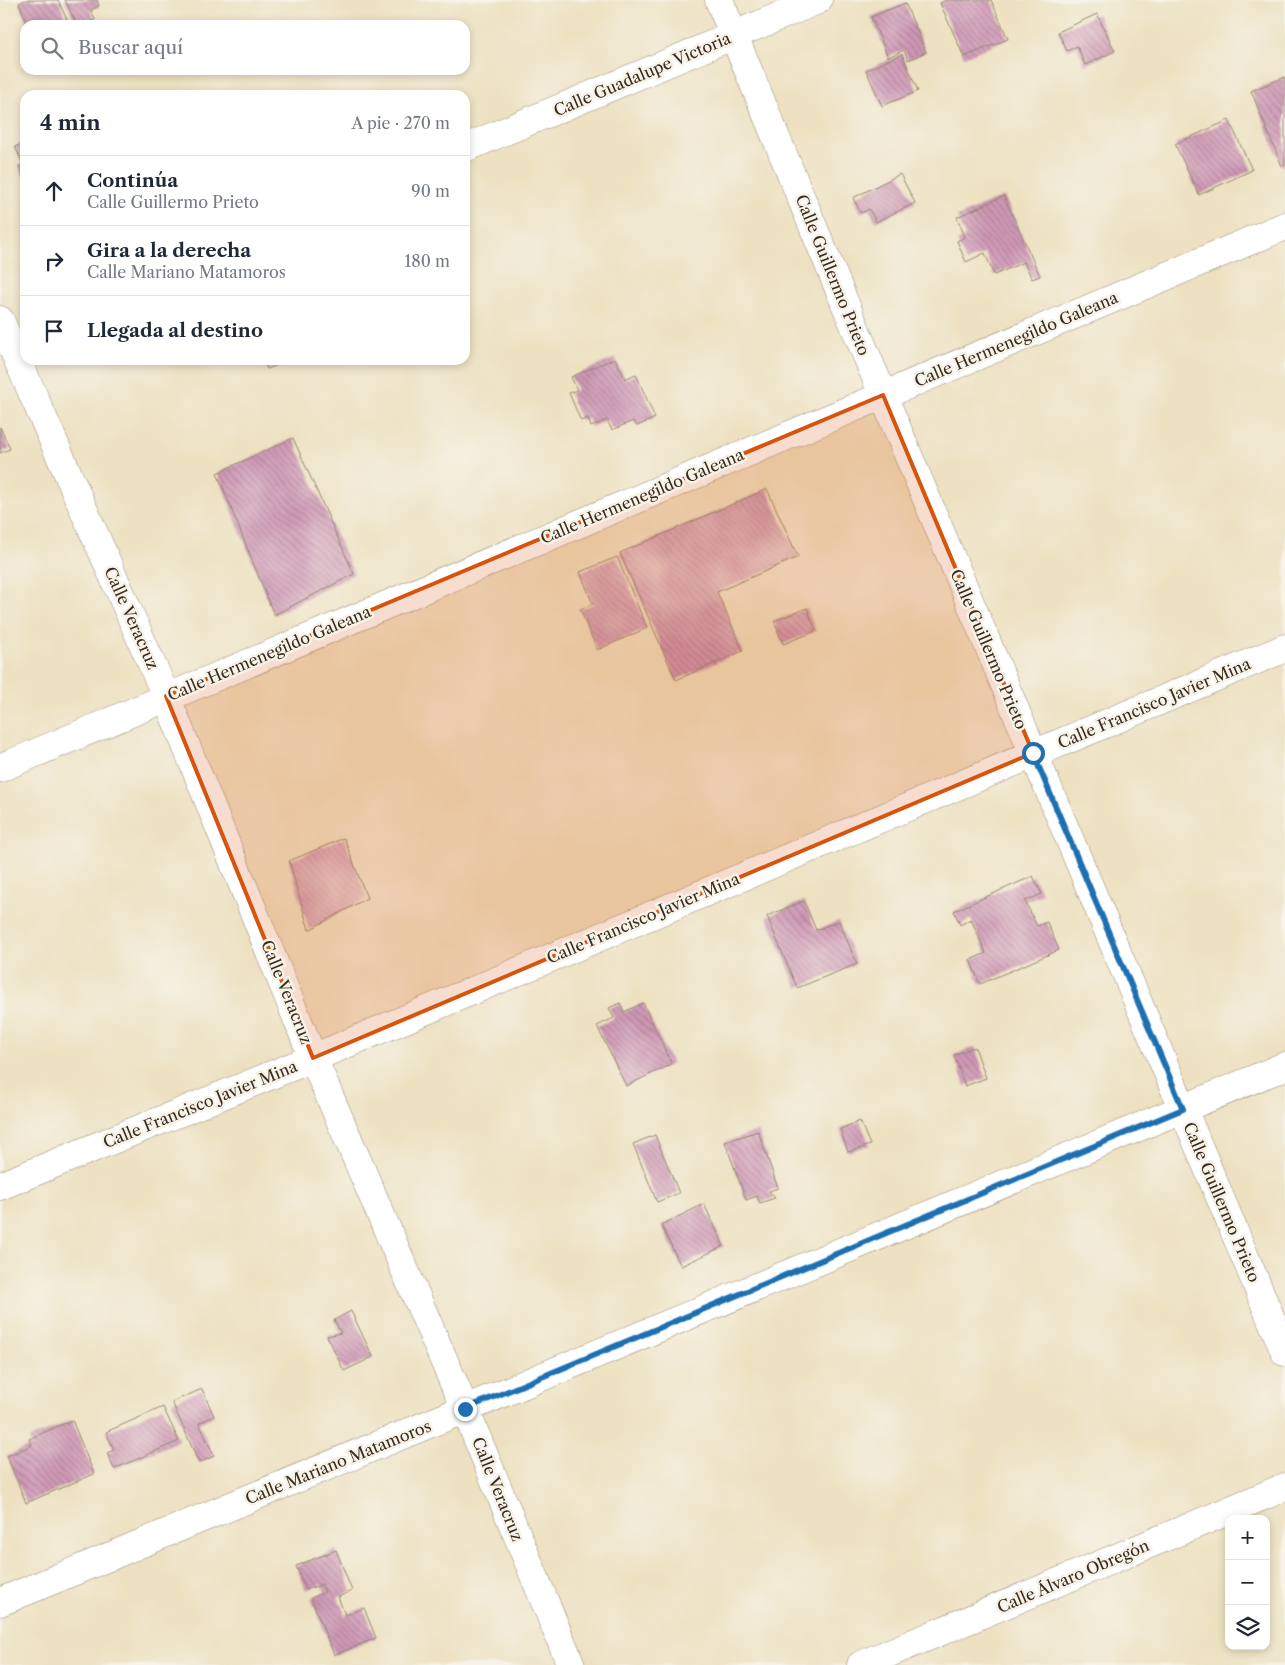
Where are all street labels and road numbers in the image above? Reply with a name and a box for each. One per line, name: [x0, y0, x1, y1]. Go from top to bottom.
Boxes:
street label: Calle Guadalupe Victoria: [551, 27, 734, 120]
street label: Calle Guillermo Prieto: [792, 192, 875, 359]
street label: Calle Hermenegildo Galeana: [911, 287, 1121, 391]
street label: Calle Hermenegildo Galeana: [537, 444, 747, 548]
street label: Calle Veracruz: [100, 564, 164, 672]
street label: Calle Guillermo Prieto: [946, 566, 1032, 732]
street label: Calle Hermenegildo Galeana: [164, 601, 374, 705]
street label: Calle Francisco Javier Mina: [1054, 653, 1254, 753]
street label: Calle Francisco Javier Mina: [543, 868, 743, 968]
street label: Calle Veracruz: [257, 937, 317, 1047]
street label: Calle Francisco Javier Mina: [100, 1056, 301, 1152]
street label: Calle Guillermo Prieto: [1179, 1119, 1265, 1285]
street label: Calle Mariano Matamoros: [242, 1416, 434, 1508]
street label: Calle Veracruz: [468, 1434, 528, 1544]
street label: Calle Álvaro Obregón: [994, 1535, 1152, 1617]

